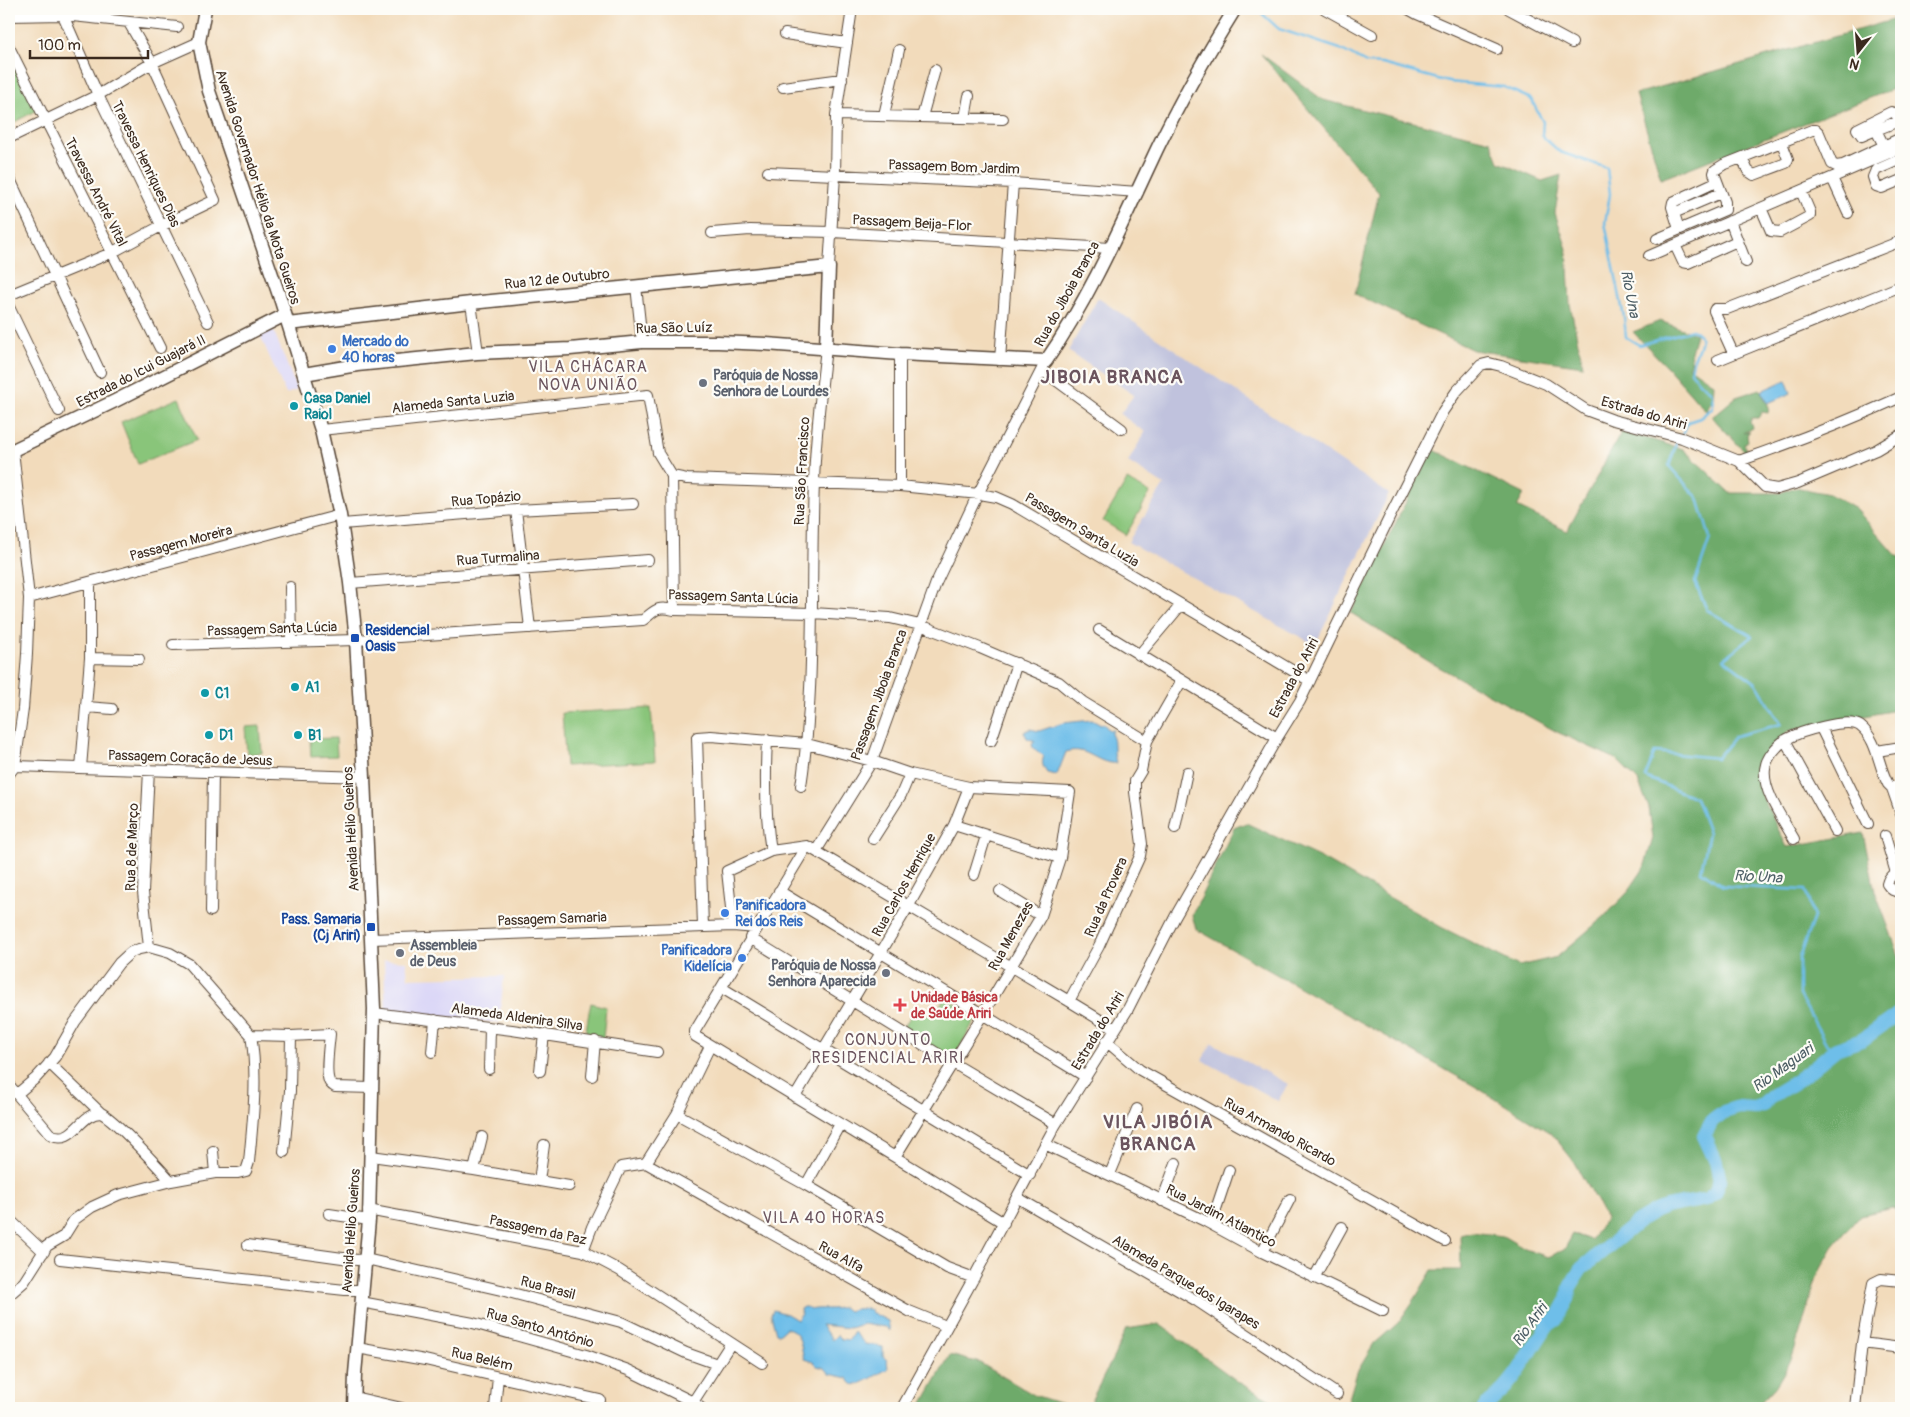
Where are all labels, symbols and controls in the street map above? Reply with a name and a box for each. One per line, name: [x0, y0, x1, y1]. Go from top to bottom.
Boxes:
scale bar: [30, 28, 148, 60]
north arrow: [1832, 28, 1882, 78]
text: 100 m: [38, 36, 81, 55]
text: N: [1847, 54, 1861, 73]
street label: Avenida Governador Hélio da Mota Gueiros: [212, 68, 304, 307]
street label: Travessa Henriques Dias: [108, 98, 184, 231]
street label: Travessa André Vital: [61, 135, 131, 249]
street label: Passagem Bom Jardim: [888, 156, 1020, 178]
street label: Passagem Beija-Flor: [852, 211, 972, 235]
street label: Rua do Jiboia Branca: [1031, 238, 1103, 350]
street label: Rua 12 de Outubro: [504, 265, 611, 293]
water label: Rio Una: [1616, 269, 1644, 320]
street label: Rua São Luíz: [635, 319, 713, 337]
street label: Estrada do Icui Guajará II: [74, 331, 208, 411]
place label: Mercado do 40 horas: [342, 333, 409, 366]
marker: Mercado do 40 horas: [326, 343, 338, 355]
district label: VILA CHÁCARA NOVA UNIÃO: [528, 357, 648, 395]
district label: JIBOIA BRANCA: [1040, 365, 1184, 389]
place label: Paróquia de Nossa Senhora de Lourdes: [713, 367, 829, 400]
marker: Paróquia de Nossa Senhora de Lourdes: [697, 377, 709, 389]
street label: Alameda Santa Luzia: [391, 387, 515, 417]
place label: Casa Daniel Raiol: [304, 390, 370, 423]
street label: Estrada do Ariri: [1599, 393, 1689, 433]
marker: Casa Daniel Raiol: [288, 400, 300, 412]
street label: Rua São Francisco: [791, 416, 813, 526]
street label: Rua Topázio: [450, 487, 522, 511]
street label: Passagem Santa Luzia: [1022, 489, 1142, 571]
street label: Passagem Moreira: [128, 521, 234, 565]
street label: Rua Turmalina: [456, 547, 540, 569]
street label: Passagem Santa Lúcia: [668, 586, 798, 608]
street label: Passagem Santa Lúcia: [207, 618, 337, 640]
place label: Residencial Oasis: [365, 622, 430, 655]
street label: Passagem Jiboia Branca: [847, 627, 911, 763]
marker: Residencial Oasis: [349, 632, 361, 644]
street label: Estrada do Ariri: [1266, 635, 1322, 721]
place label: A1: [305, 679, 320, 696]
marker: A1: [289, 681, 301, 693]
place label: C1: [215, 685, 229, 702]
marker: C1: [199, 687, 211, 699]
place label: D1: [219, 727, 233, 744]
place label: B1: [308, 727, 321, 744]
marker: D1: [203, 729, 215, 741]
marker: B1: [292, 729, 304, 741]
street label: Passagem Coração de Jesus: [108, 747, 273, 769]
street label: Avenida Hélio Gueiros: [339, 765, 363, 892]
street label: Rua 8 de Março: [122, 802, 142, 891]
street label: Rua Carlos Henrique: [868, 830, 940, 940]
street label: Rua da Provera: [1081, 854, 1131, 940]
water label: Rio Una: [1734, 866, 1784, 888]
place label: Panificadora Rei dos Reis: [735, 897, 807, 930]
street label: Rua Menezes: [985, 898, 1037, 974]
marker: Panificadora Rei dos Reis: [719, 907, 731, 919]
street label: Passagem Samaria: [497, 909, 607, 929]
place label: Pass. Samaria (Cj Ariri): [281, 911, 361, 944]
marker: Pass. Samaria (Cj Ariri): [365, 921, 377, 933]
place label: Assembleia de Deus: [410, 937, 477, 970]
place label: Panificadora Kidelícia: [661, 942, 732, 975]
marker: Assembleia de Deus: [394, 947, 406, 959]
marker: Panificadora Kidelícia: [736, 952, 748, 964]
place label: Paróquia de Nossa Senhora Aparecida: [768, 957, 876, 990]
marker: Paróquia de Nossa Senhora Aparecida: [880, 967, 892, 979]
street label: Estrada do Ariri: [1068, 988, 1128, 1073]
place label: Unidade Básica de Saúde Ariri: [911, 989, 998, 1022]
marker: Unidade Básica de Saúde Ariri: [893, 998, 907, 1012]
street label: Alameda Aldenira Silva: [450, 999, 584, 1035]
district label: CONJUNTO RESIDENCIAL ARIRI: [811, 1030, 965, 1068]
water label: Rio Maguari: [1749, 1038, 1819, 1096]
street label: Rua Armando Ricardo: [1221, 1094, 1339, 1170]
district label: VILA JIBÓIA BRANCA: [1103, 1110, 1213, 1156]
street label: Avenida Hélio Gueiros: [338, 1167, 364, 1294]
street label: Rua Jardim Atlantico: [1163, 1181, 1280, 1251]
district label: VILA 40 HORAS: [763, 1208, 885, 1228]
street label: Passagem da Paz: [488, 1211, 588, 1249]
street label: Alameda Parque dos Igarapes: [1109, 1231, 1263, 1333]
street label: Rua Alfa: [816, 1238, 866, 1276]
street label: Rua Brasil: [519, 1273, 577, 1303]
water label: Rio Ariri: [1508, 1298, 1553, 1350]
street label: Rua Santo Antônio: [484, 1305, 596, 1352]
street label: Rua Belém: [450, 1344, 514, 1374]

